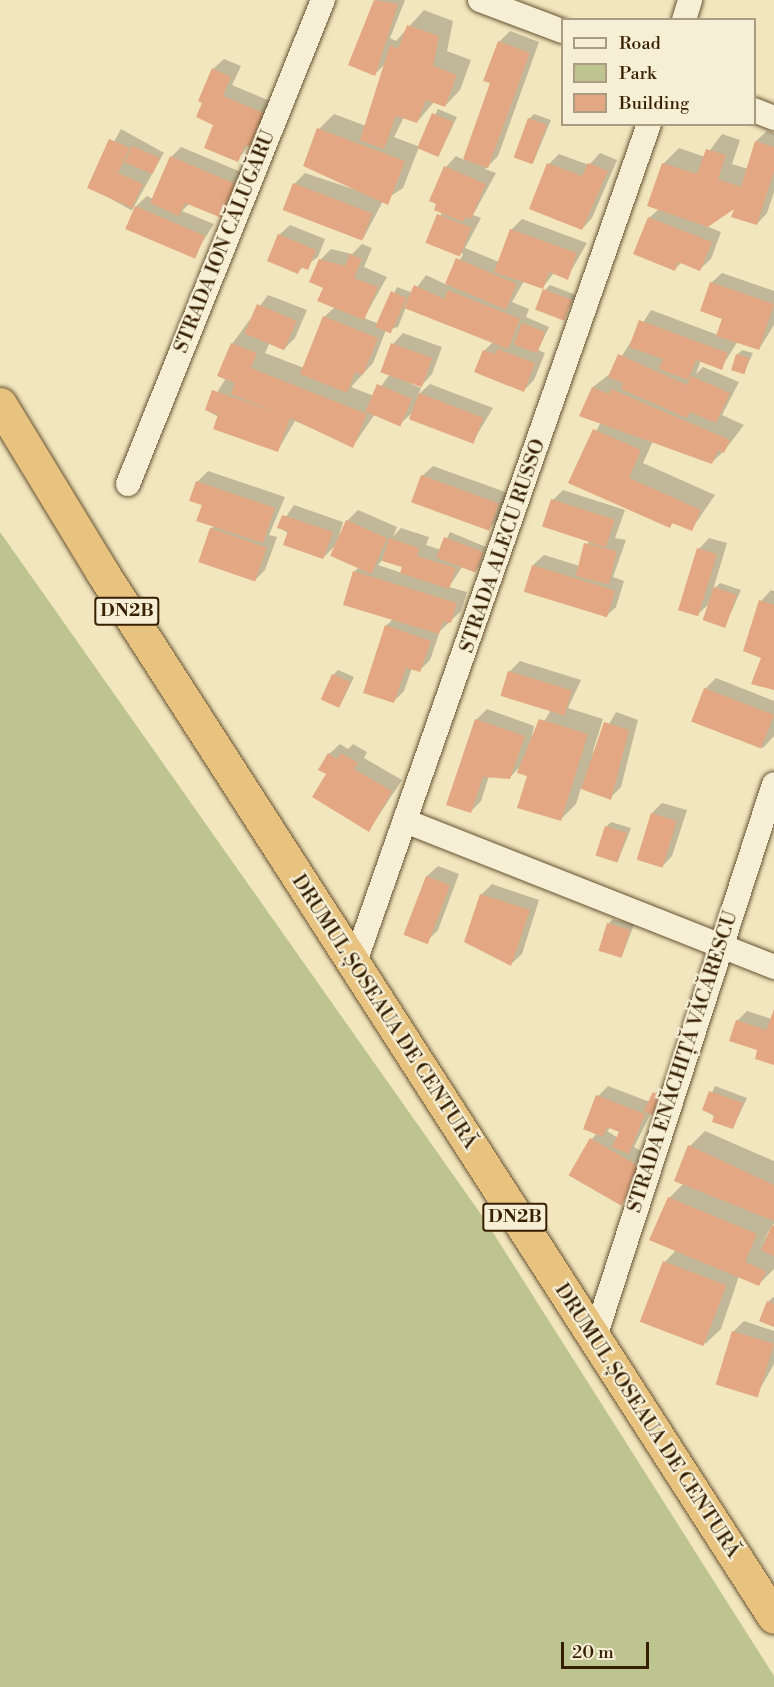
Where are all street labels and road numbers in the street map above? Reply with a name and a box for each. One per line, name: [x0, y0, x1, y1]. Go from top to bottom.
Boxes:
street label: STRADA ION CĂLUGĂRU: [169, 127, 281, 357]
street label: STRADA ALECU RUSSO: [455, 436, 551, 656]
road number: DN2B: [94, 596, 160, 626]
street label: DRUMUL ȘOSEAUA DE CENTURĂ: [286, 870, 482, 1154]
street label: STRADA ENĂCHIȚĂ VĂCĂRESCU: [623, 908, 743, 1216]
road number: DN2B: [482, 1202, 548, 1232]
street label: DRUMUL ȘOSEAUA DE CENTURĂ: [549, 1279, 745, 1563]

